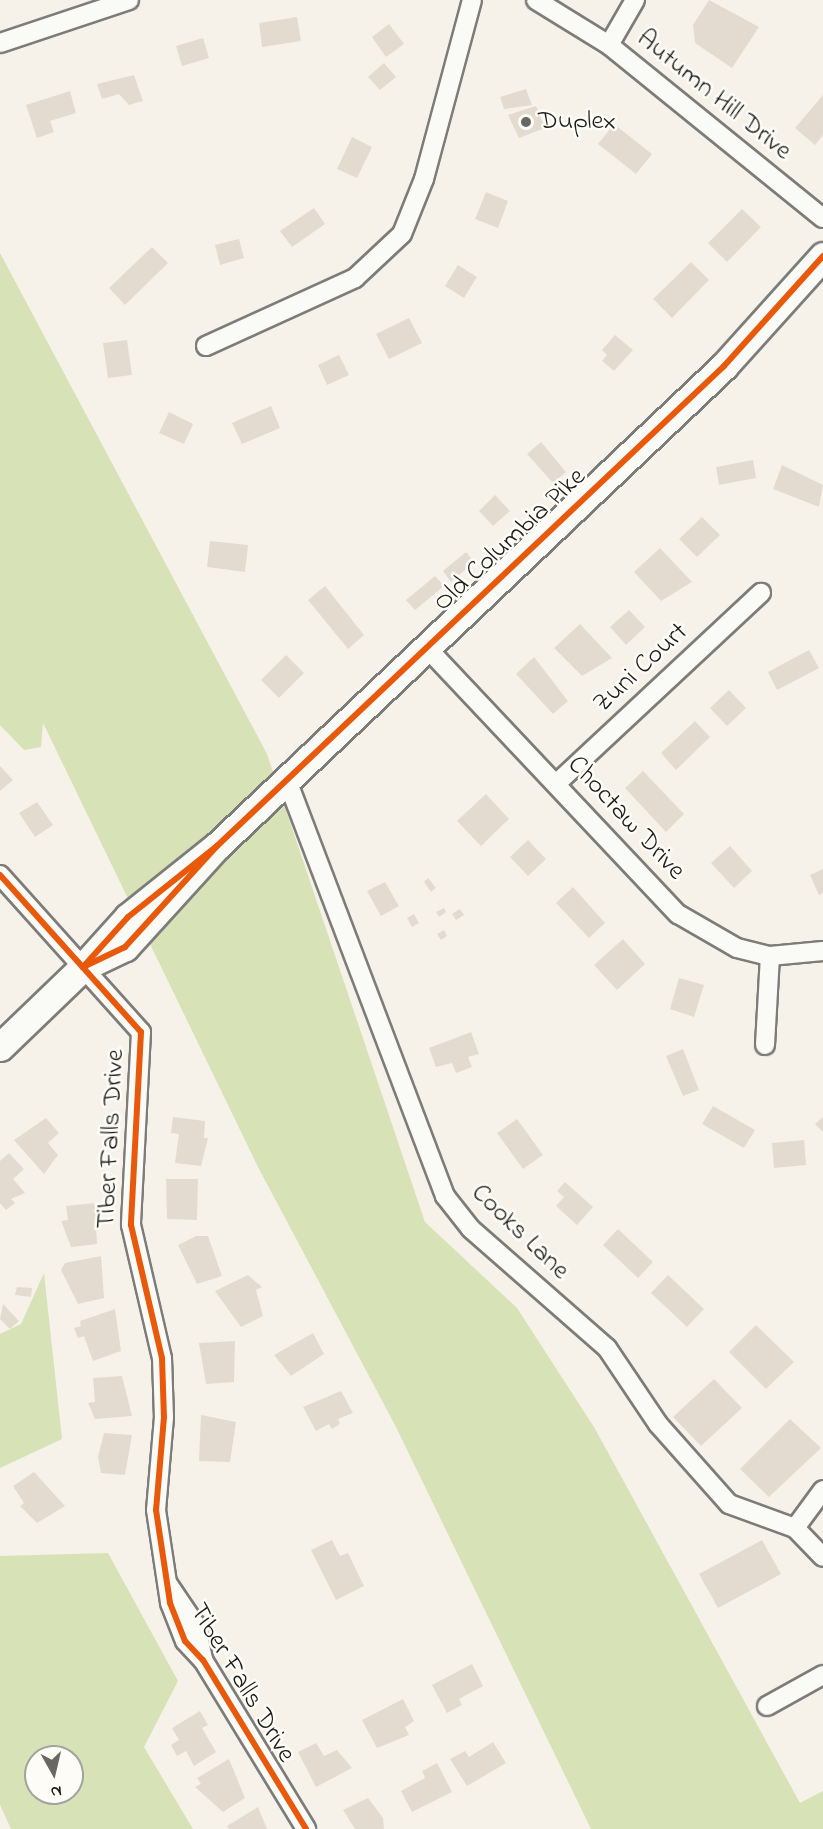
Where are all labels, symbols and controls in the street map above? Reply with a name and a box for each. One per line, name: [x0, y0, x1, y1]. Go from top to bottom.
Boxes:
street label: Autumn Hill Drive: [630, 23, 798, 167]
place label: Duplex: [538, 106, 616, 138]
marker: Duplex: [519, 115, 533, 129]
street label: Old Columbia Pike: [427, 461, 593, 619]
street label: Zuni Court: [587, 616, 695, 720]
street label: Choctaw Drive: [560, 749, 692, 887]
street label: Tiber Falls Drive: [90, 1048, 132, 1230]
street label: Cooks Lane: [464, 1177, 576, 1287]
street label: Tiber Falls Drive: [182, 1598, 302, 1768]
north arrow: [24, 1745, 84, 1805]
text: N: [49, 1778, 63, 1803]

